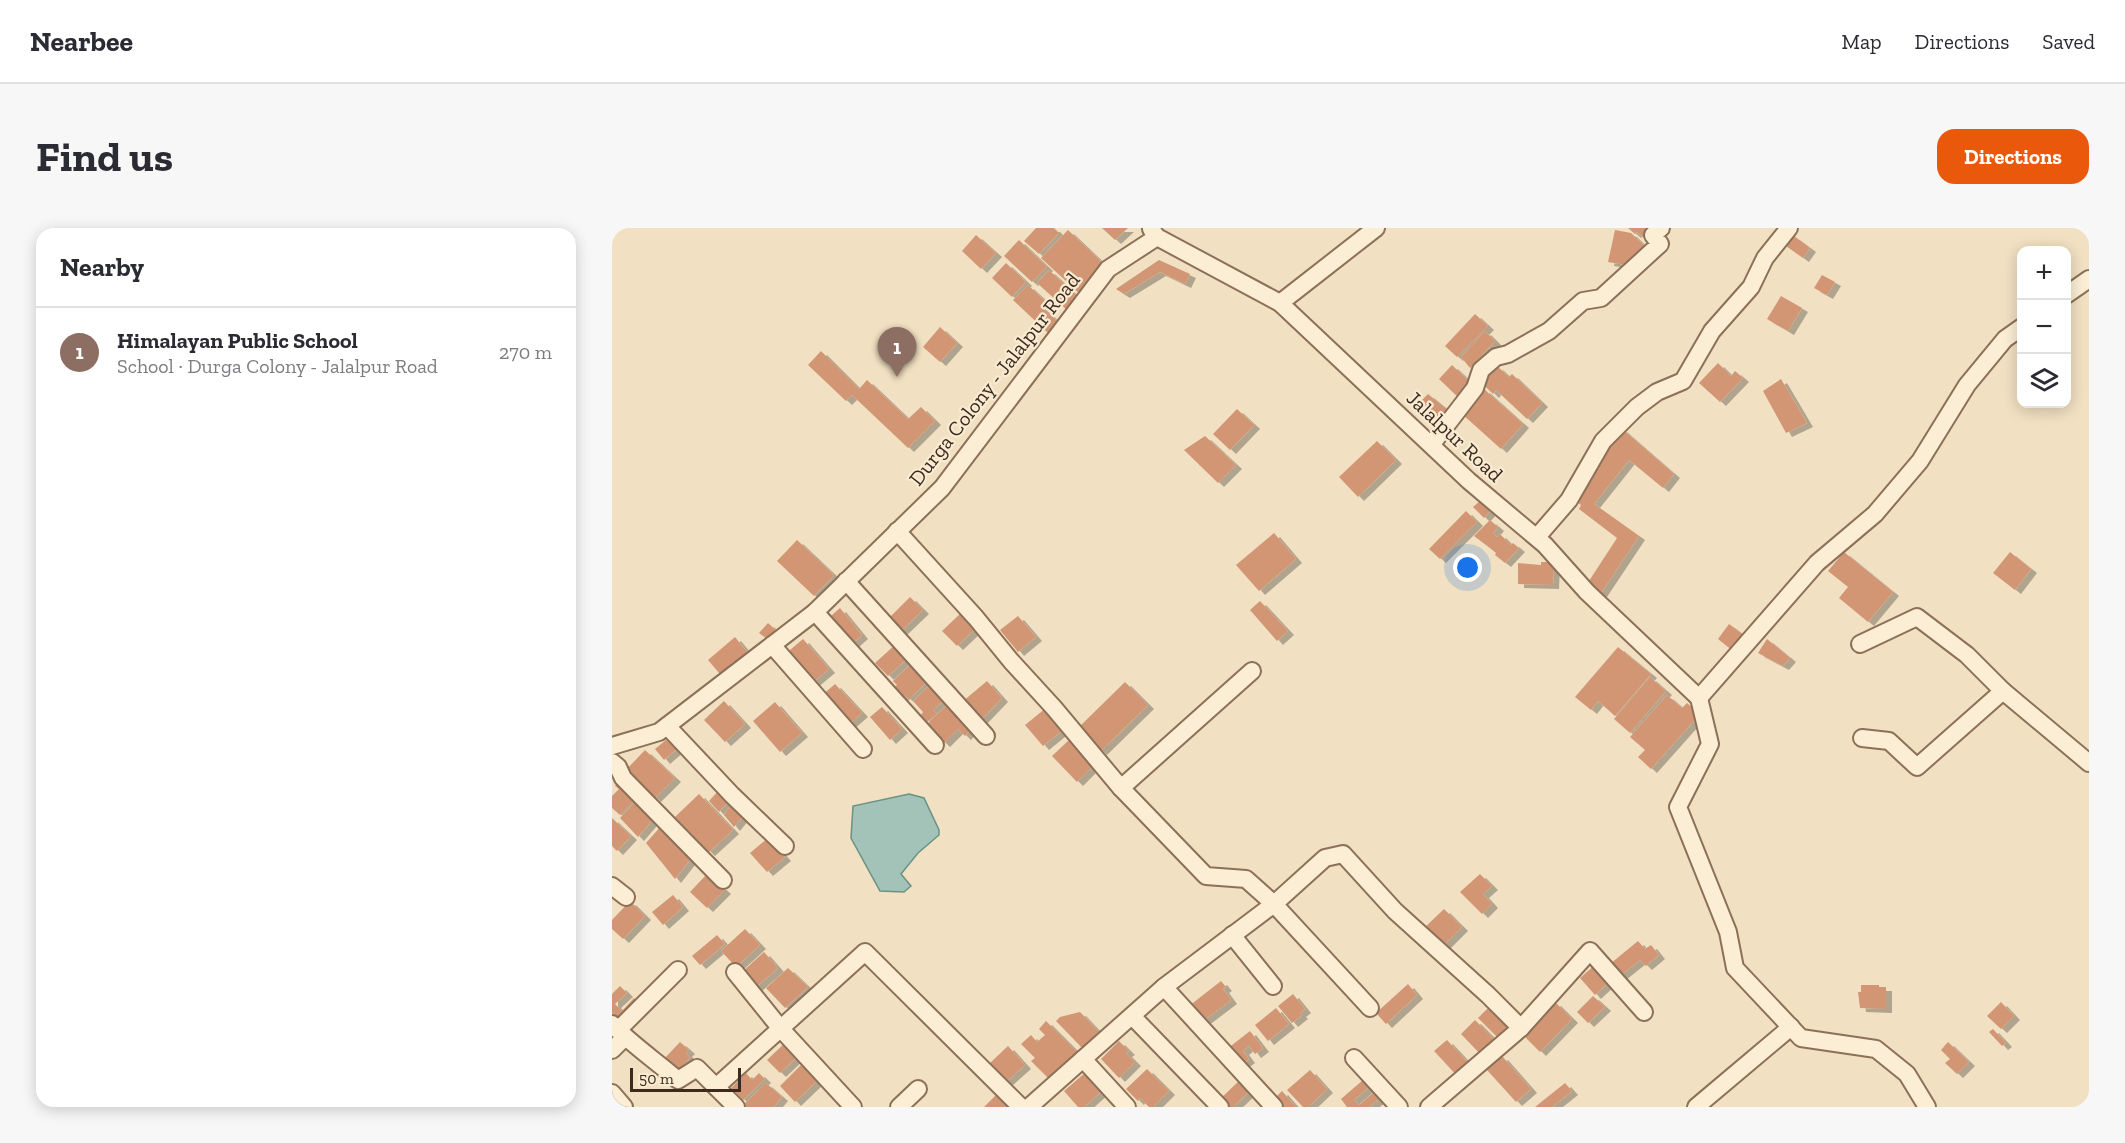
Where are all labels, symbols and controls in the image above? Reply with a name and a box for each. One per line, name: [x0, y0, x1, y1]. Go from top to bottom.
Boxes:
text: Nearbee: [30, 25, 133, 58]
text: Map: [1842, 29, 1882, 54]
text: Directions: [1915, 29, 2009, 54]
text: Saved: [2042, 29, 2095, 54]
button: Directions: [1937, 129, 2089, 184]
text: Find us: [36, 131, 173, 182]
map controls: [2017, 246, 2071, 408]
button: +: [2017, 246, 2071, 300]
text: Nearby: [60, 251, 144, 283]
street label: Durga Colony - Jalalpur Road: [903, 267, 1085, 490]
button: −: [2017, 300, 2071, 354]
text: Himalayan Public School: [117, 327, 358, 354]
pin: 1: [878, 328, 916, 377]
text: 1: [75, 340, 84, 364]
text: 270 m: [499, 340, 552, 364]
text: School · Durga Colony - Jalalpur Road: [117, 354, 438, 378]
button: layers: [2017, 354, 2071, 408]
street label: Jalalpur Road: [1402, 385, 1509, 487]
your location: [1453, 553, 1482, 582]
scale bar: [630, 1065, 741, 1092]
text: 50 m: [639, 1069, 674, 1088]

